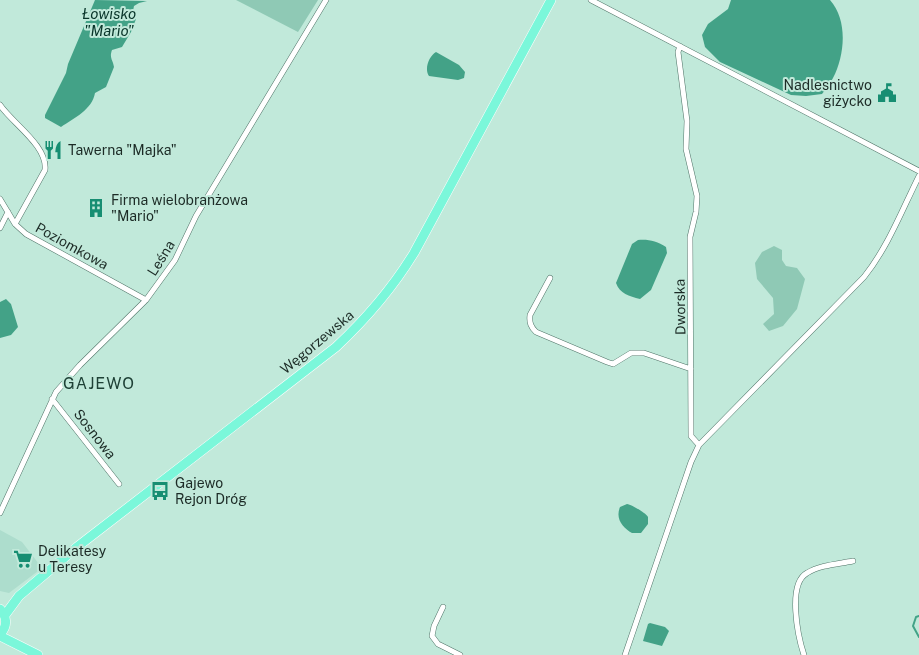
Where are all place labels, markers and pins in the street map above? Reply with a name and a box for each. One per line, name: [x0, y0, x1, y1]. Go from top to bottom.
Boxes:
place label: Nadlesnictwo giżycko: [783, 77, 872, 109]
public building icon: Nadlesnictwo giżycko: [876, 82, 898, 104]
restaurant icon: Tawerna "Majka": [42, 139, 64, 161]
place label: Tawerna "Majka": [68, 142, 177, 158]
place label: Firma wielobranżowa "Mario": [111, 192, 248, 224]
building icon: Firma wielobranżowa "Mario": [85, 197, 107, 219]
place label: Gajewo Rejon Dróg: [175, 475, 247, 507]
bus stop icon: Gajewo Rejon Dróg: [149, 480, 171, 502]
place label: Delikatesy u Teresy: [38, 543, 107, 575]
supermarket icon: Delikatesy u Teresy: [12, 548, 34, 570]

